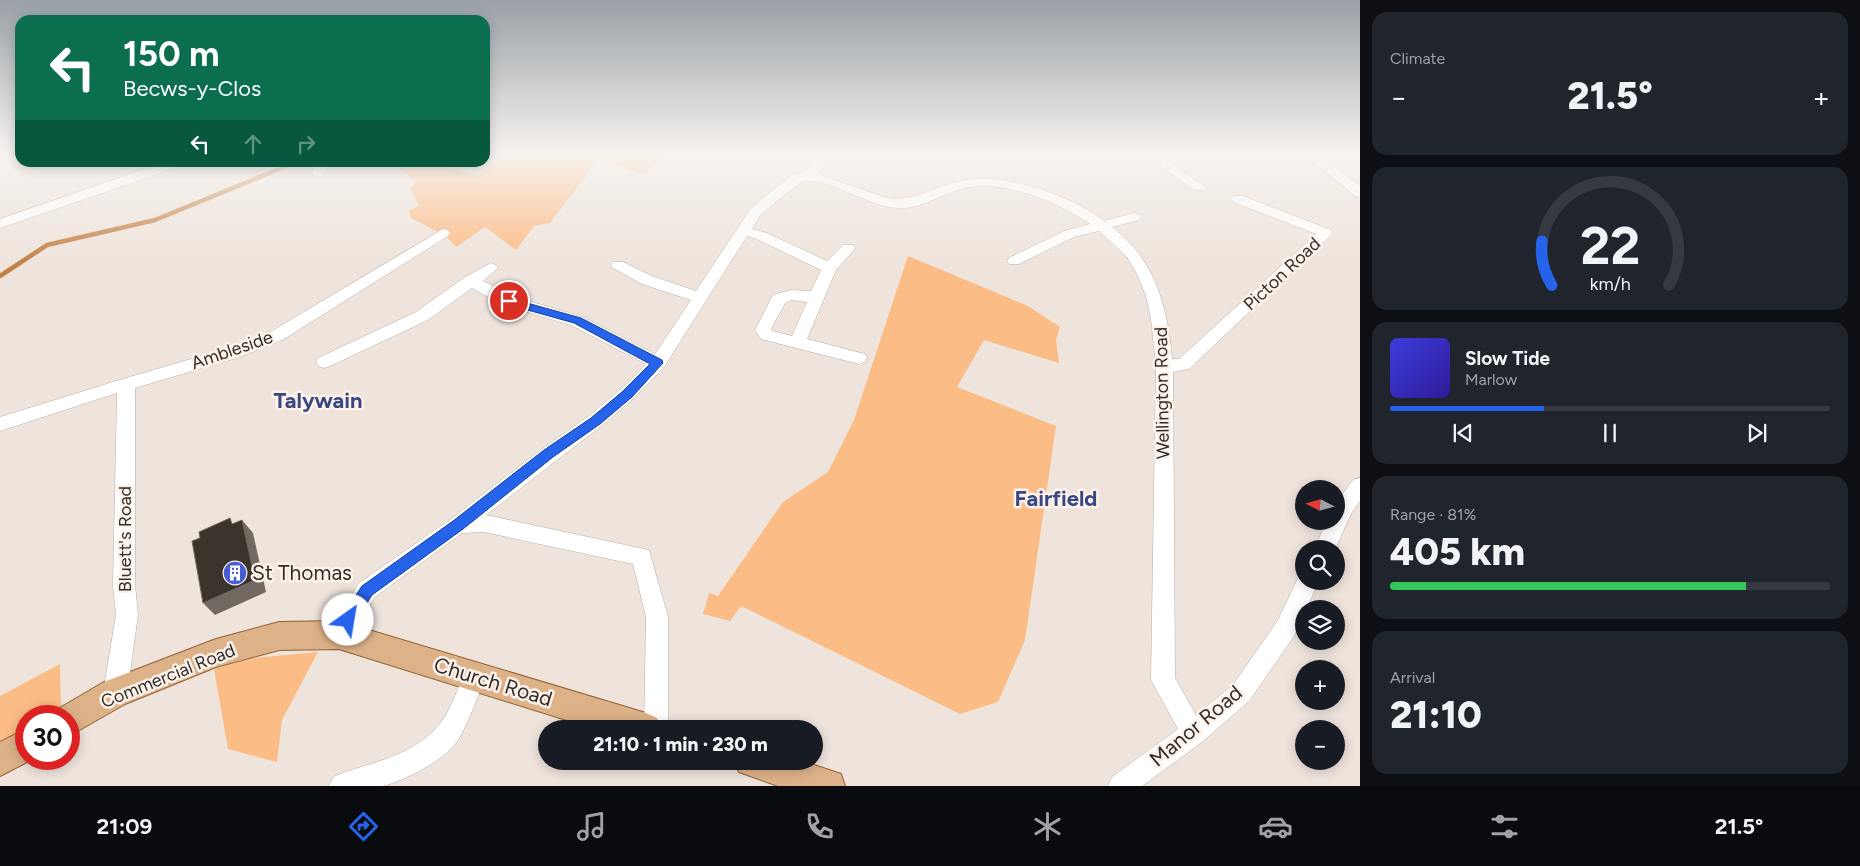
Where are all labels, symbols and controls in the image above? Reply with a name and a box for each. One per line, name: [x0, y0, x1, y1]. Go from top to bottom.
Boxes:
text: 150 m: [123, 33, 220, 75]
icon: left: [40, 35, 105, 100]
text: Climate: [1390, 49, 1445, 68]
text: 21.5°: [1567, 73, 1653, 119]
text: Becws-y-Clos: [123, 75, 261, 102]
text: −: [1390, 80, 1407, 114]
text: +: [1813, 80, 1830, 114]
icon: left: [186, 130, 214, 158]
icon: ahead: [239, 130, 267, 158]
icon: right: [292, 130, 320, 158]
text: 22: [1580, 215, 1640, 277]
street label: Picton Road: [1239, 233, 1325, 315]
text: km/h: [1590, 273, 1630, 294]
pin: [488, 280, 530, 322]
icon: arrive: [495, 287, 523, 315]
street label: Ambleside: [188, 326, 276, 374]
street label: Wellington Road: [1150, 327, 1174, 459]
text: Slow Tide: [1465, 347, 1550, 370]
text: Marlow: [1465, 370, 1517, 389]
district label: Talywain: [273, 387, 363, 414]
icon: previous: [1449, 419, 1477, 447]
icon: pause: [1596, 419, 1624, 447]
icon: next: [1743, 419, 1771, 447]
north arrow: [1295, 480, 1345, 530]
map controls: [1295, 480, 1345, 770]
district label: Fairfield: [1015, 485, 1097, 512]
street label: Bluett's Road: [114, 486, 136, 592]
text: Range · 81%: [1390, 505, 1476, 524]
text: 405 km: [1390, 529, 1525, 575]
button: search: [1295, 540, 1345, 590]
building icon: St Thomas: [222, 560, 248, 586]
place label: St Thomas: [252, 560, 352, 585]
position arrow: [321, 593, 373, 645]
button: layers: [1295, 600, 1345, 650]
street label: Commercial Road: [98, 639, 238, 713]
street label: Church Road: [431, 652, 555, 711]
button: +: [1295, 660, 1345, 710]
text: Arrival: [1390, 668, 1435, 687]
street label: Manor Road: [1144, 680, 1247, 772]
text: 21:10: [1390, 692, 1482, 738]
speed limit sign: 30: [15, 705, 80, 770]
button: −: [1295, 720, 1345, 770]
text: 21:10 · 1 min · 230 m: [593, 733, 768, 756]
icon: directions: [346, 809, 381, 844]
icon: music: [574, 809, 609, 844]
icon: phone: [802, 809, 837, 844]
icon: climate: [1030, 809, 1065, 844]
icon: car: [1258, 809, 1293, 844]
icon: filters: [1487, 809, 1522, 844]
text: 21:09: [97, 813, 152, 840]
text: 21.5°: [1715, 813, 1763, 840]

